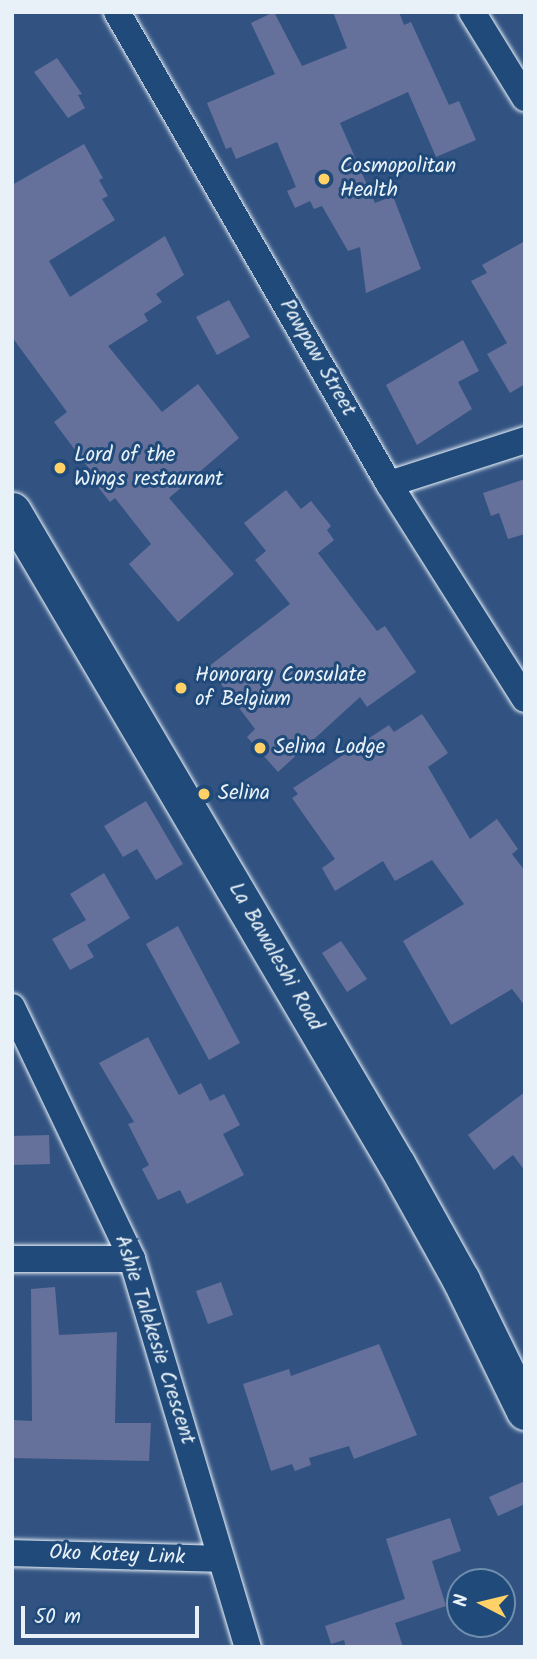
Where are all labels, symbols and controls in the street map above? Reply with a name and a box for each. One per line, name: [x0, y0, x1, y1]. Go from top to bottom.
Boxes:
place label: Cosmopolitan Health: [340, 154, 456, 204]
marker: Cosmopolitan Health: [314, 169, 334, 189]
street label: Pawpaw Street: [273, 295, 361, 421]
place label: Lord of the Wings restaurant: [74, 443, 223, 493]
marker: Lord of the Wings restaurant: [52, 460, 68, 476]
place label: Honorary Consulate of Belgium: [195, 663, 366, 713]
marker: Honorary Consulate of Belgium: [173, 680, 189, 696]
place label: Selina Lodge: [274, 735, 385, 761]
marker: Selina Lodge: [252, 740, 268, 756]
place label: Selina: [218, 781, 270, 807]
marker: Selina: [196, 786, 212, 802]
street label: La Bawaleshi Road: [222, 878, 328, 1036]
street label: Ashie Talekesie Crescent: [108, 1232, 200, 1448]
street label: Oko Kotey Link: [49, 1541, 185, 1571]
north arrow: [446, 1568, 516, 1638]
scale bar: [24, 1592, 203, 1636]
text: N: [447, 1593, 478, 1608]
text: 50 m: [34, 1601, 81, 1634]

